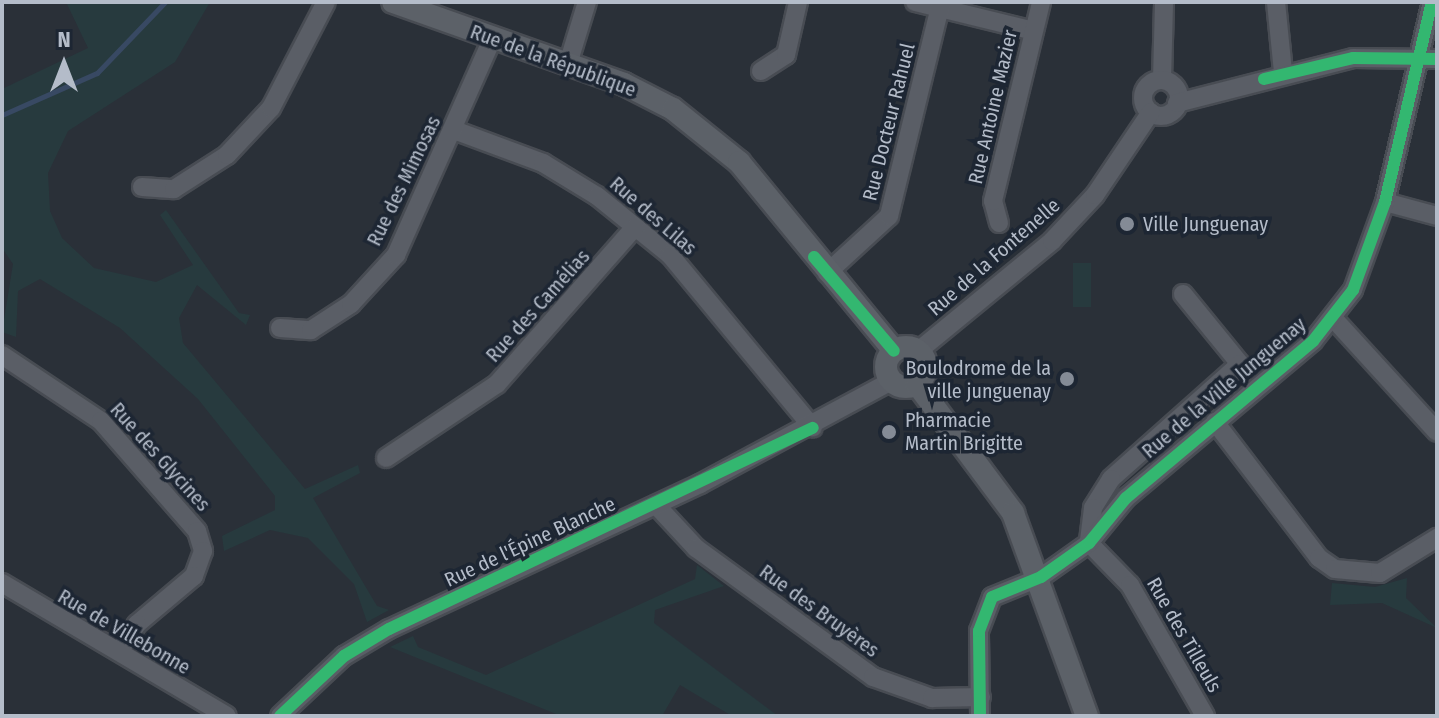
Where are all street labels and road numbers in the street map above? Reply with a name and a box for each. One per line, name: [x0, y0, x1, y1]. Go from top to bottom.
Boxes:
street label: Rue de la République: [467, 20, 639, 102]
street label: Rue Antoine Mazier: [964, 27, 1022, 187]
street label: Rue Docteur Rahuel: [858, 41, 920, 203]
street label: Rue des Mimosas: [362, 112, 446, 250]
street label: Rue des Lilas: [605, 172, 701, 260]
street label: Rue de la Fontenelle: [923, 193, 1065, 321]
street label: Rue des Camélias: [481, 245, 595, 367]
street label: Rue de la Ville Junguenay: [1137, 313, 1311, 463]
street label: Rue des Glycines: [105, 398, 215, 516]
street label: Rue de l'Épine Blanche: [441, 492, 619, 592]
street label: Rue des Bruyères: [755, 560, 883, 662]
street label: Rue des Tilleuls: [1141, 573, 1227, 697]
street label: Rue de Villebonne: [54, 584, 194, 680]

